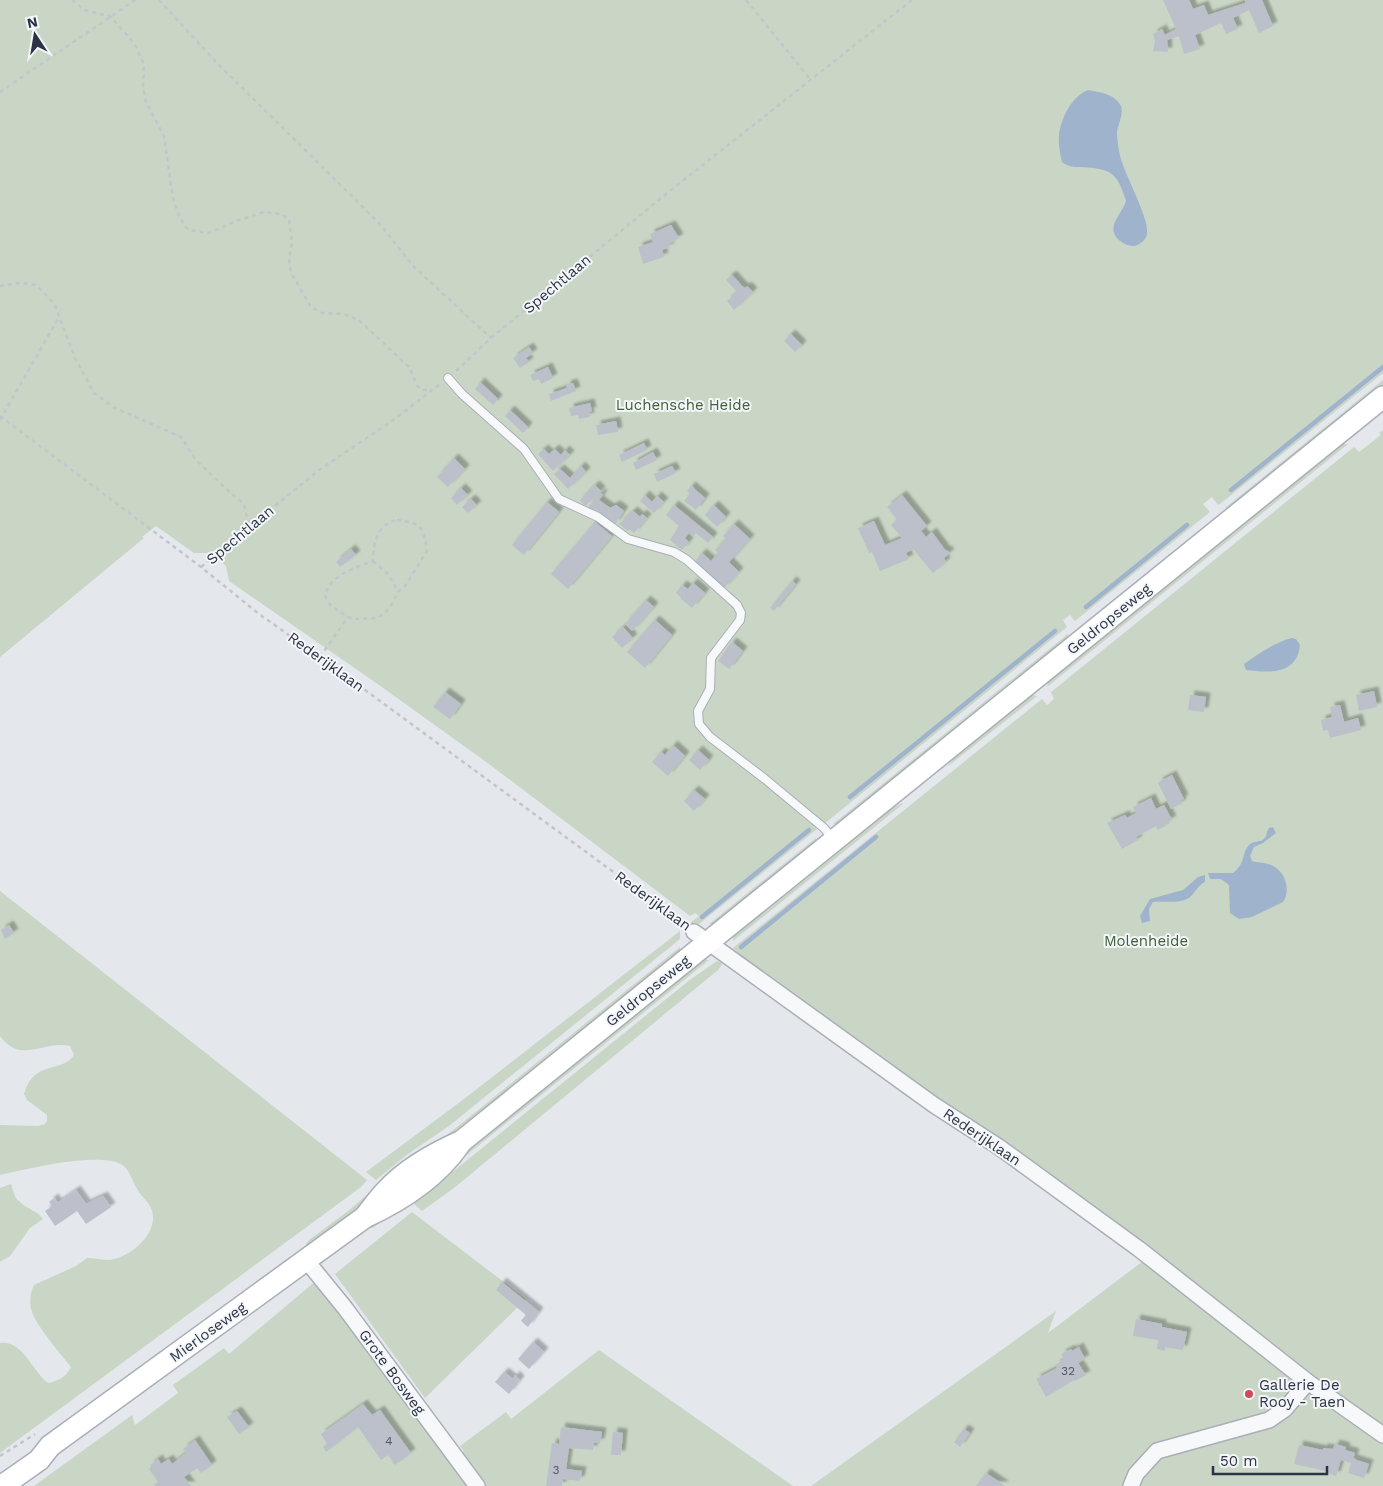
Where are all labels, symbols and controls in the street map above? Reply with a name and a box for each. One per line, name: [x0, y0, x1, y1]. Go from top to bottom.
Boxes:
north arrow: [10, 10, 60, 60]
text: N: [26, 13, 39, 31]
street label: Spechtlaan: [520, 251, 594, 317]
park label: Luchensche Heide: [616, 396, 750, 414]
street label: Spechtlaan: [203, 502, 277, 568]
street label: Geldropseweg: [1063, 580, 1155, 658]
street label: Rederijklaan: [284, 628, 368, 696]
street label: Rederijklaan: [611, 867, 695, 935]
park label: Molenheide: [1104, 932, 1188, 950]
street label: Geldropseweg: [602, 952, 694, 1030]
street label: Rederijklaan: [940, 1104, 1024, 1170]
street label: Mierloseweg: [166, 1298, 250, 1366]
street label: Grote Bosweg: [355, 1326, 429, 1418]
house number: 32: [1061, 1364, 1075, 1378]
place label: Gallerie De Rooy - Taen: [1259, 1376, 1345, 1411]
marker: Gallerie De Rooy - Taen: [1243, 1388, 1255, 1400]
house number: 4: [385, 1434, 393, 1448]
scale bar: [1213, 1444, 1327, 1476]
text: 50 m: [1220, 1452, 1257, 1470]
house number: 3: [553, 1463, 560, 1477]

